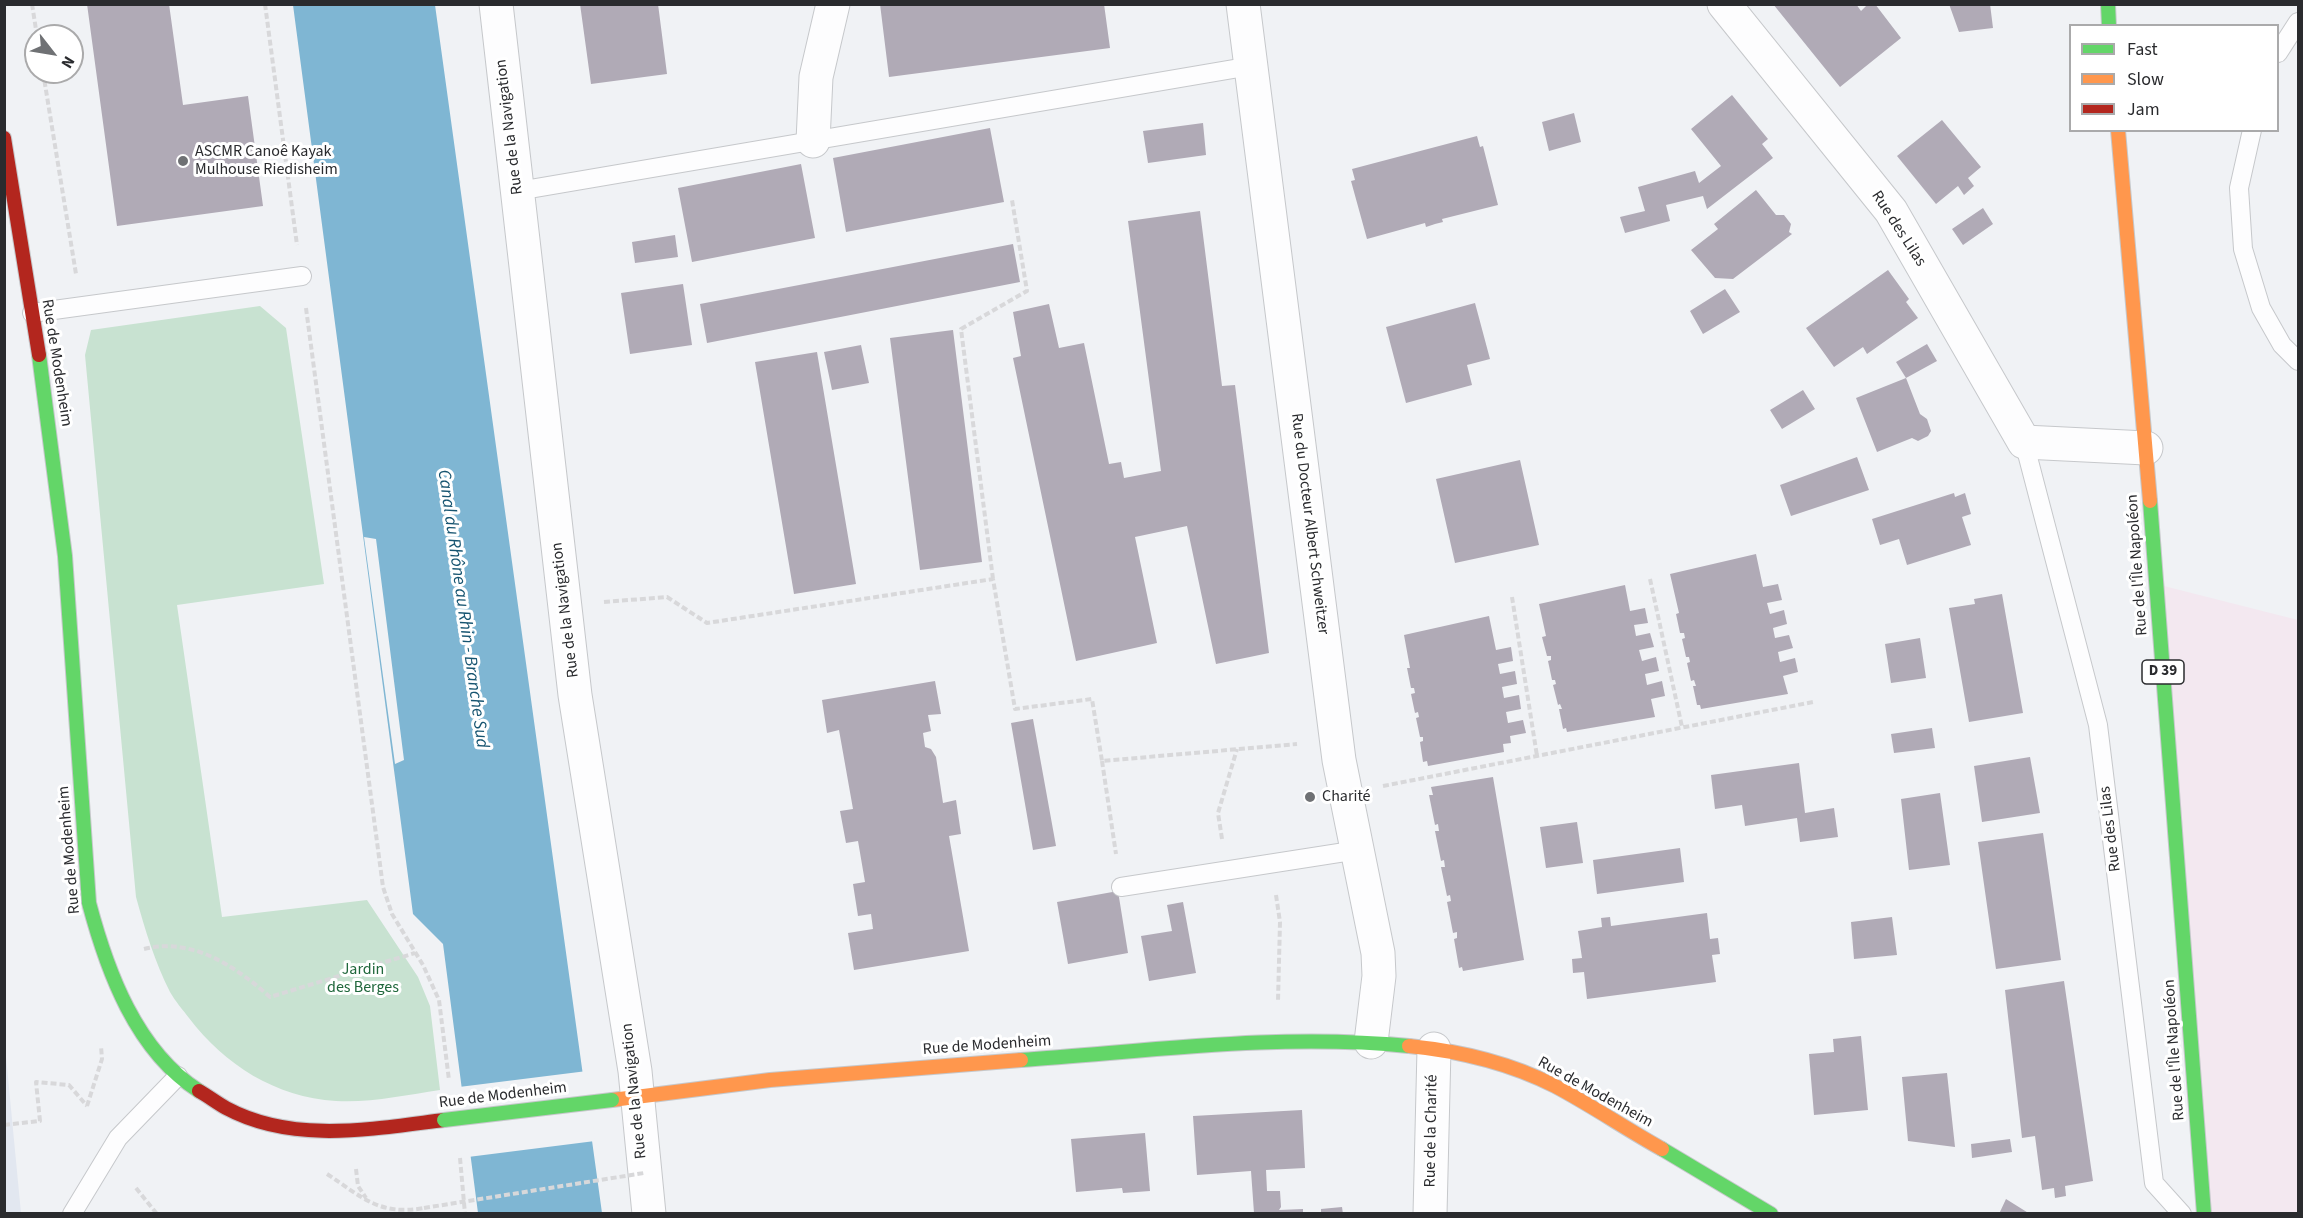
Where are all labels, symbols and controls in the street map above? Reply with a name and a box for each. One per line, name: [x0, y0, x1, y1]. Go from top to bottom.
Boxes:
north arrow: [24, 24, 84, 84]
legend: [2069, 24, 2279, 132]
text: Fast: [2127, 37, 2158, 62]
text: N: [56, 52, 80, 72]
street label: Rue de la Navigation: [492, 58, 528, 196]
text: Slow: [2127, 67, 2164, 92]
text: Jam: [2127, 97, 2160, 122]
place label: ASCMR Canoê Kayak Mulhouse Riedisheim: [195, 142, 338, 180]
marker: ASCMR Canoê Kayak Mulhouse Riedisheim: [176, 154, 190, 168]
street label: Rue des Lilas: [1866, 188, 1930, 270]
street label: Rue de Modenheim: [36, 298, 76, 428]
street label: Rue du Docteur Albert Schweitzer: [1286, 412, 1332, 636]
water label: Canal du Rhône au Rhin - Branche Sud: [432, 468, 492, 750]
street label: Rue de l'Île Napoléon: [2123, 494, 2153, 636]
street label: Rue de la Navigation: [548, 541, 584, 679]
road number: D 39: [2142, 660, 2184, 684]
street label: Rue de Modenheim: [55, 785, 85, 915]
street label: Rue des Lilas: [2096, 785, 2126, 873]
place label: Charité: [1322, 787, 1371, 807]
marker: Charité: [1303, 790, 1317, 804]
park label: Jardin des Berges: [327, 960, 399, 998]
street label: Rue de l'Île Napoléon: [2160, 979, 2190, 1121]
street label: Rue de la Navigation: [618, 1022, 652, 1160]
street label: Rue de Modenheim: [922, 1032, 1052, 1060]
street label: Rue de Modenheim: [1534, 1053, 1656, 1133]
street label: Rue de la Charité: [1421, 1074, 1443, 1188]
street label: Rue de Modenheim: [438, 1079, 568, 1113]

